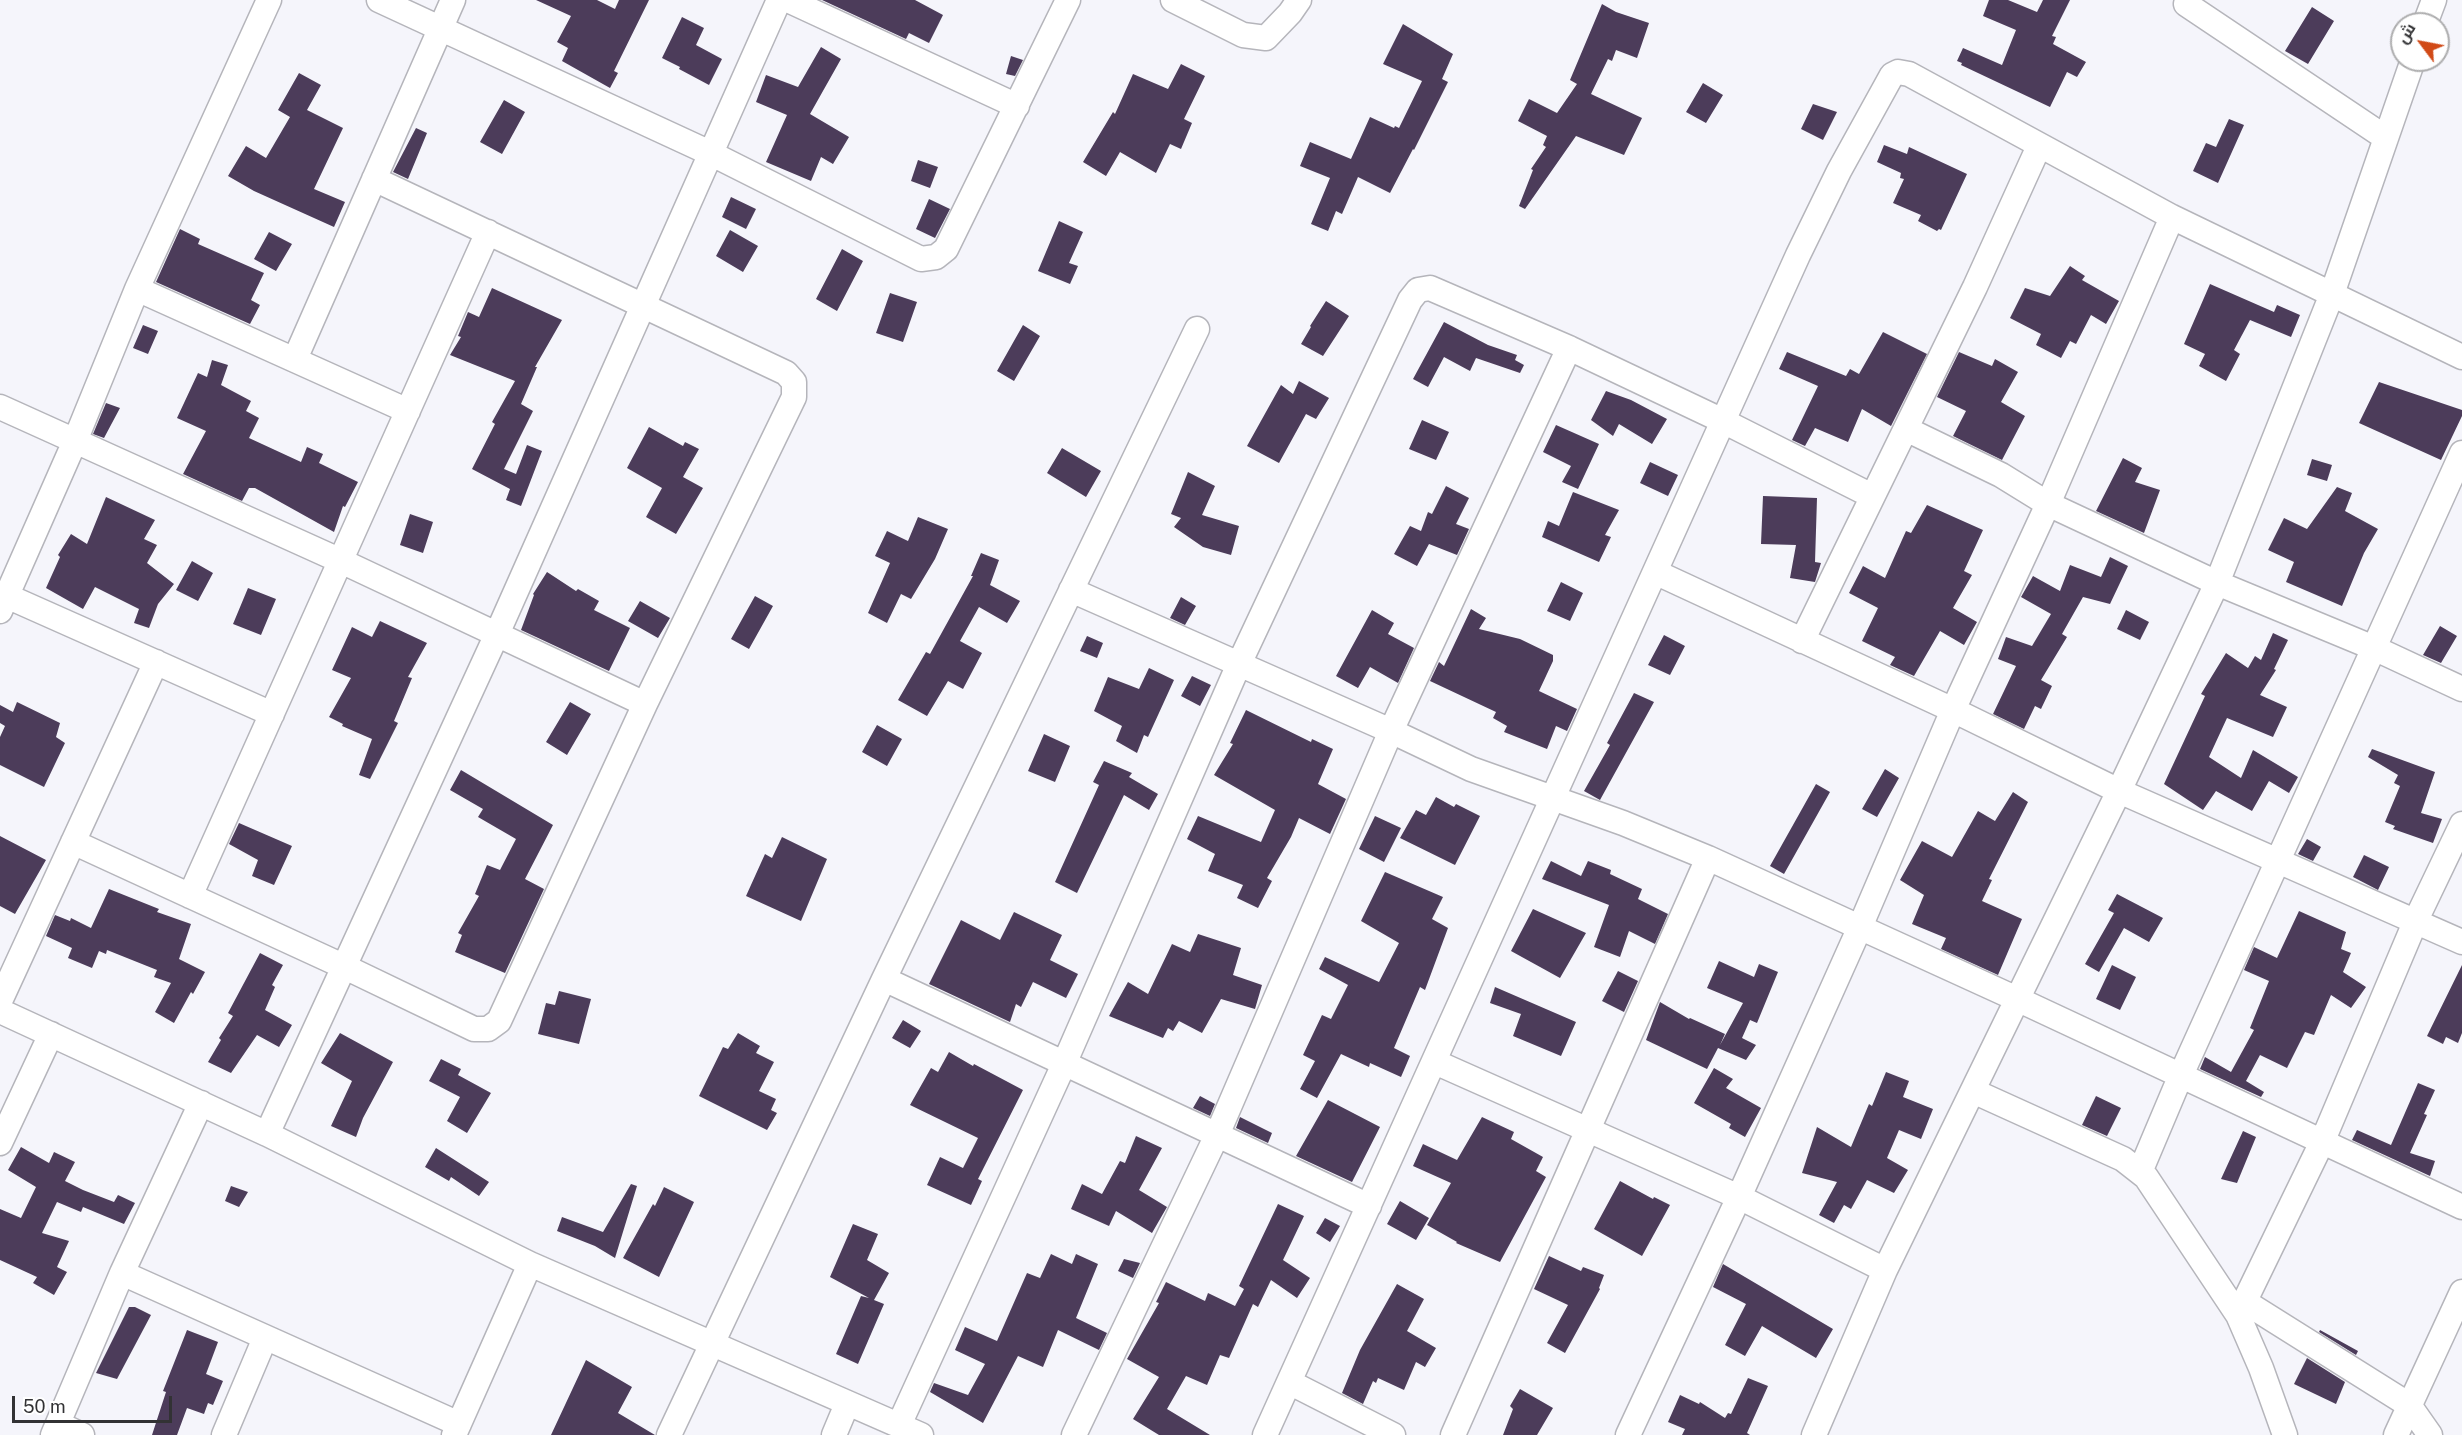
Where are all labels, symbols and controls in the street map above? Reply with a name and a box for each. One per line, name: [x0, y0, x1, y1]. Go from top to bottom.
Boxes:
north arrow: [2390, 12, 2450, 72]
text: ش: [2393, 20, 2420, 47]
scale bar: [15, 1384, 176, 1422]
text: 50 m: [23, 1396, 66, 1417]

